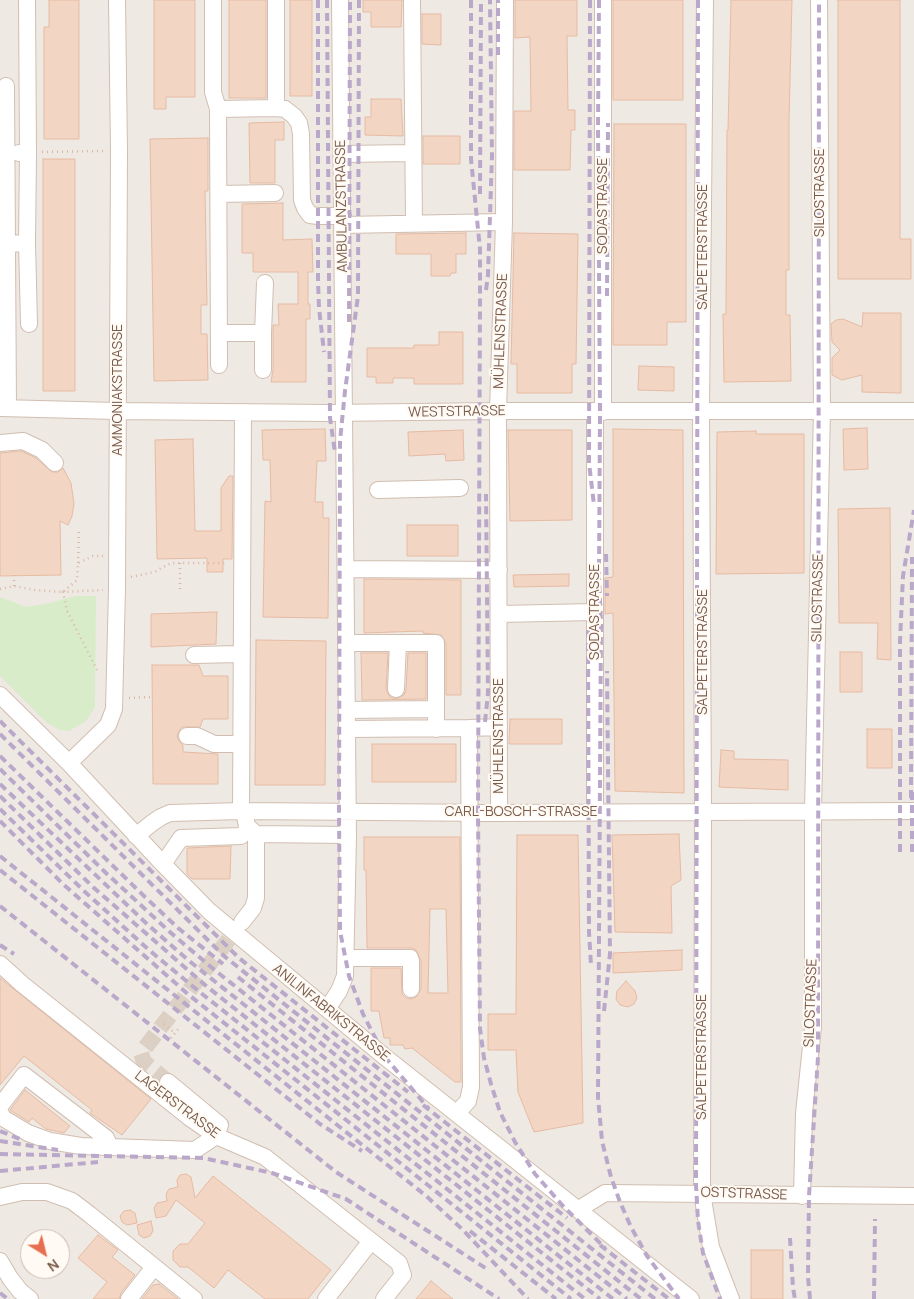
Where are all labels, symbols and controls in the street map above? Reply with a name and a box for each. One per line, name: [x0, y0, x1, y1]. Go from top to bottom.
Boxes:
street label: AMBULANZSTRASSE: [332, 139, 352, 273]
street label: SILOSTRASSE: [812, 149, 828, 237]
street label: SODASTRASSE: [595, 158, 611, 254]
street label: SALPETERSTRASSE: [695, 184, 711, 310]
street label: MÜHLENSTRASSE: [491, 273, 511, 389]
street label: AMMONIAKSTRASSE: [110, 324, 126, 456]
street label: WESTSTRASSE: [408, 403, 506, 421]
street label: SILOSTRASSE: [809, 553, 827, 643]
street label: SODASTRASSE: [587, 564, 603, 660]
street label: SALPETERSTRASSE: [695, 589, 711, 715]
street label: MÜHLENSTRASSE: [491, 678, 507, 794]
street label: CARL-BOSCH-STRASSE: [444, 804, 598, 820]
street label: SILOSTRASSE: [801, 958, 821, 1048]
street label: ANILINFABRIKSTRASSE: [269, 961, 393, 1065]
street label: SALPETERSTRASSE: [694, 994, 710, 1120]
street label: LAGERSTRASSE: [131, 1068, 223, 1142]
street label: OSTSTRASSE: [700, 1184, 788, 1204]
north arrow: [20, 1229, 70, 1279]
text: N: [44, 1255, 63, 1276]

